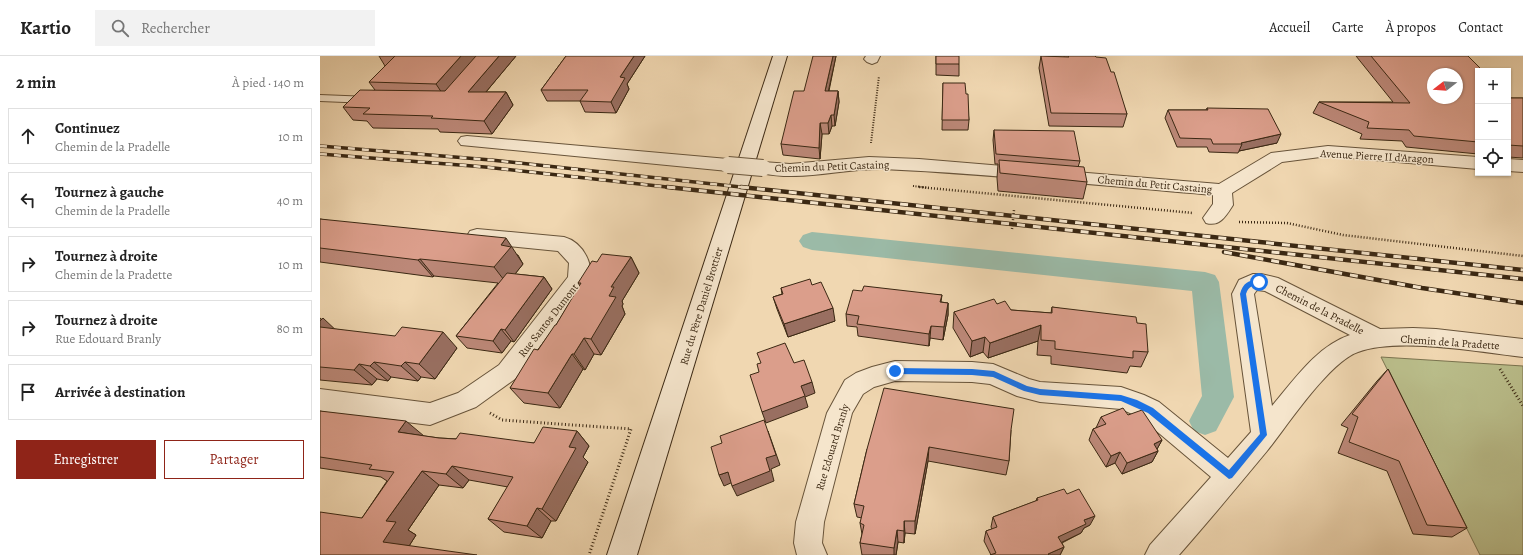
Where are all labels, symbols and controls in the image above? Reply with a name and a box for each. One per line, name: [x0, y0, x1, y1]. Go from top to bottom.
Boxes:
search box: [95, 10, 375, 46]
text: Kartio: [20, 15, 71, 41]
icon: search: [109, 17, 131, 39]
text: Rechercher: [141, 18, 210, 38]
text: Accueil: [1269, 18, 1310, 37]
text: Carte: [1332, 18, 1364, 37]
text: À propos: [1386, 18, 1436, 37]
text: Contact: [1458, 18, 1503, 37]
north arrow: [1427, 68, 1463, 104]
map controls: [1475, 68, 1511, 176]
button: +: [1475, 68, 1511, 104]
text: 2 min: [16, 71, 56, 94]
text: À pied · 140 m: [232, 74, 304, 91]
button: −: [1475, 104, 1511, 140]
text: Continuez: [55, 118, 120, 138]
icon: ahead: [17, 125, 39, 147]
text: 10 m: [278, 128, 303, 145]
text: Chemin de la Pradelle: [55, 138, 170, 155]
button: locate: [1475, 140, 1511, 176]
street label: Avenue Pierre II d'Aragon: [1319, 146, 1434, 167]
street label: Chemin du Petit Castaing: [774, 157, 890, 176]
street label: Chemin du Petit Castaing: [1097, 172, 1213, 197]
text: Tournez à gauche: [55, 182, 164, 202]
icon: left: [17, 189, 39, 211]
text: 40 m: [277, 192, 303, 209]
text: Chemin de la Pradelle: [55, 202, 170, 219]
street label: Rue du Père Daniel Brottier: [676, 245, 727, 367]
text: Tournez à droite: [55, 246, 158, 266]
icon: right: [17, 253, 39, 275]
text: 10 m: [278, 256, 303, 273]
text: Chemin de la Pradette: [55, 266, 172, 283]
route start: [1250, 273, 1268, 291]
street label: Rue Santos Dumont: [515, 280, 582, 360]
street label: Chemin de la Pradelle: [1273, 281, 1367, 338]
text: Tournez à droite: [55, 310, 158, 330]
icon: right: [17, 317, 39, 339]
text: 80 m: [276, 320, 303, 337]
text: Rue Edouard Branly: [55, 330, 161, 347]
street label: Chemin de la Pradette: [1400, 332, 1500, 353]
route end: [886, 362, 904, 380]
icon: arrive: [17, 381, 39, 403]
text: Arrivée à destination: [55, 382, 186, 402]
street label: Rue Edouard Branly: [812, 402, 853, 492]
button: Enregistrer: [16, 440, 156, 479]
button: Partager: [164, 440, 304, 479]

